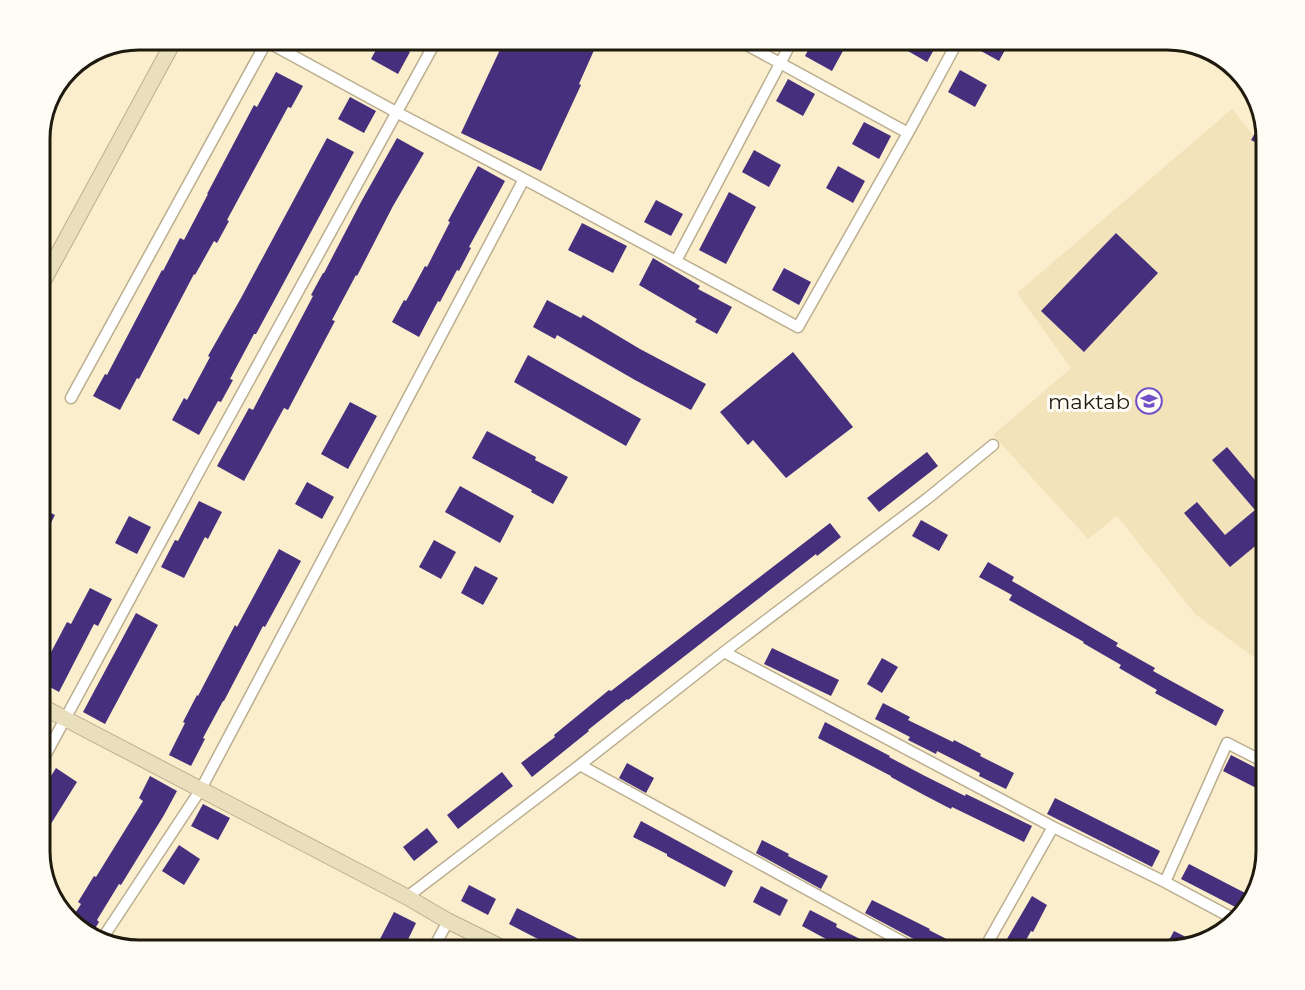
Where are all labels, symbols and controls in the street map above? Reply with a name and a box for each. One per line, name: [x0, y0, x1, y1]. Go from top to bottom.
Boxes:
school or university icon: maktab: [1134, 386, 1164, 416]
place label: maktab: [1048, 389, 1130, 414]

